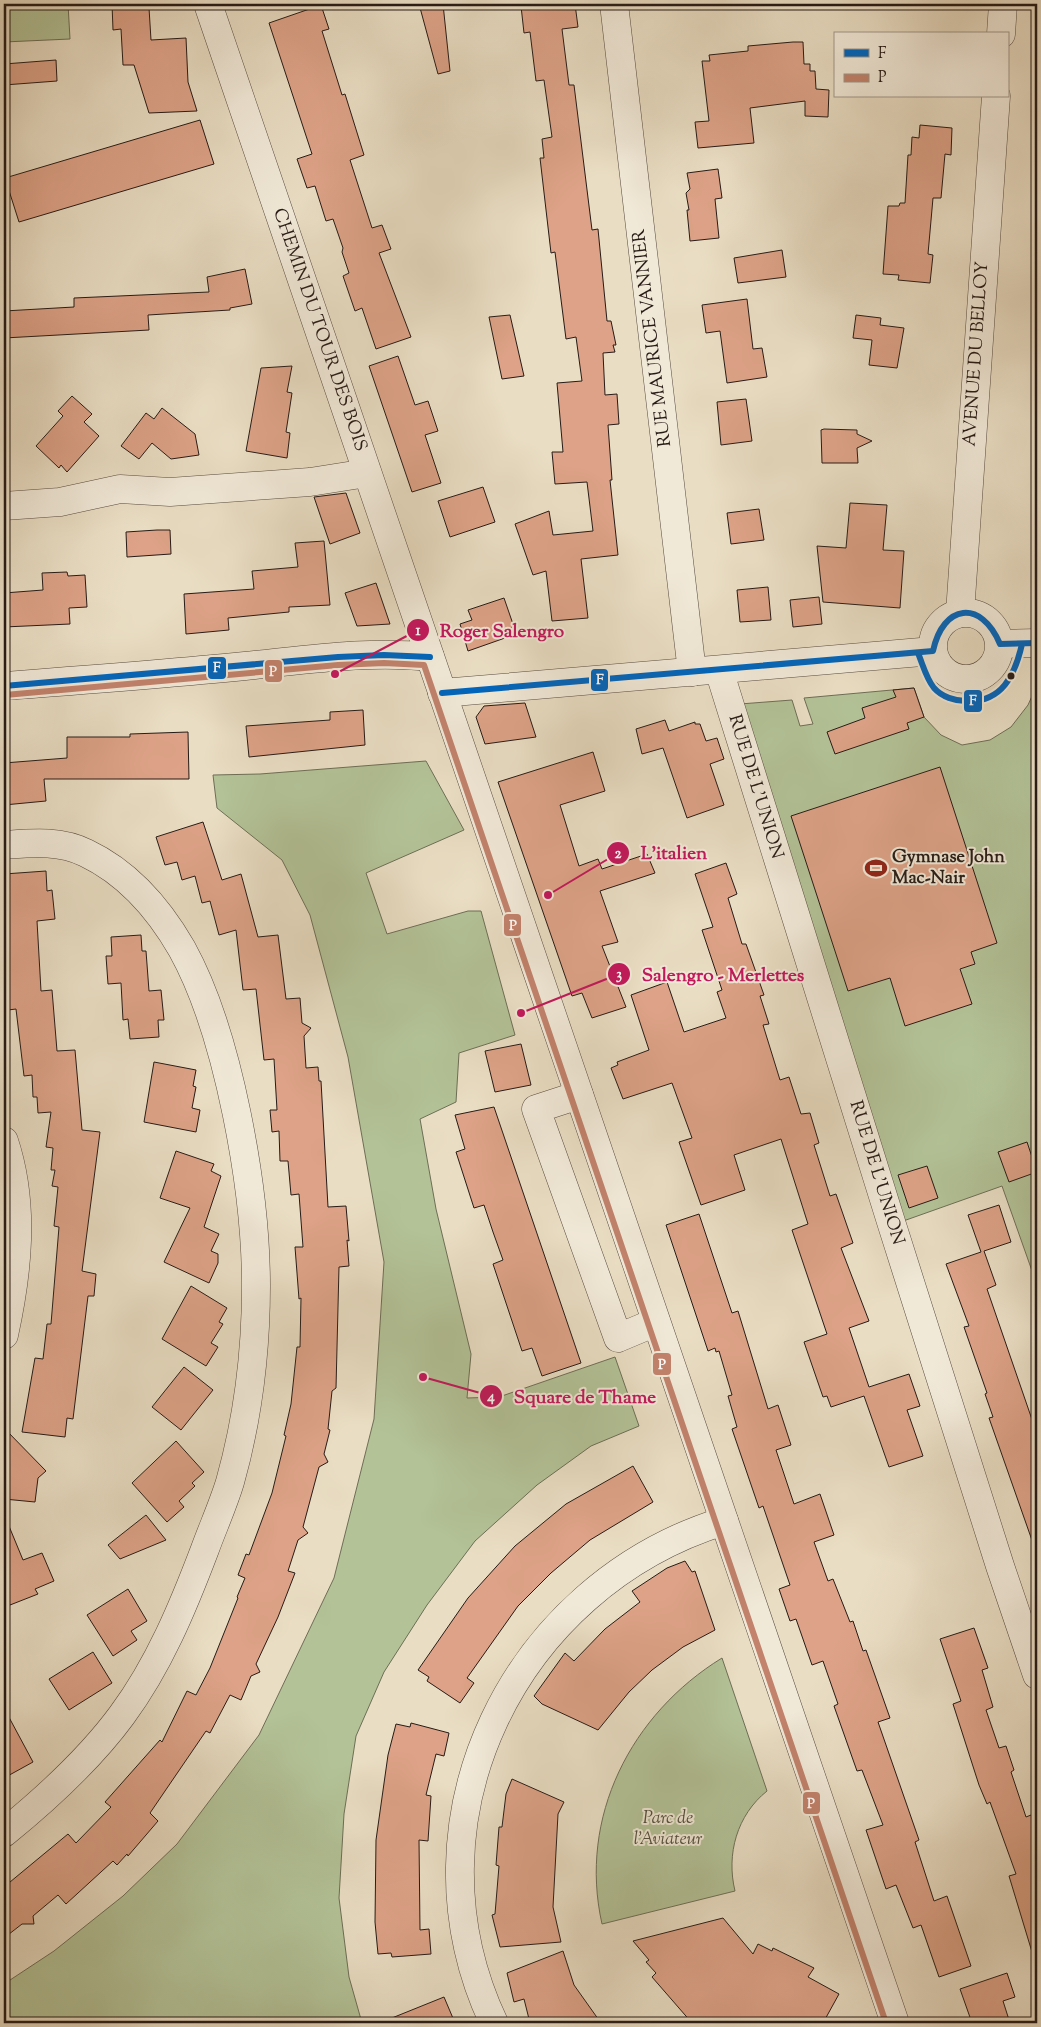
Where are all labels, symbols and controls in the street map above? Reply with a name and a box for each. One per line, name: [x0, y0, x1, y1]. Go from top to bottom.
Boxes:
legend: [834, 32, 1008, 98]
text: F: [878, 44, 887, 65]
text: P: [878, 68, 887, 89]
street label: CHEMIN DU TOUR DES BOIS: [265, 205, 373, 455]
street label: RUE MAURICE VANNIER: [627, 228, 679, 448]
street label: AVENUE DU BELLOY: [958, 260, 996, 447]
callout: Roger Salengro: [405, 613, 575, 647]
text: Roger Salengro: [440, 619, 565, 646]
text: 1: [415, 621, 421, 642]
line badge: F: [207, 656, 227, 680]
text: F: [213, 659, 221, 679]
line badge: P: [264, 659, 283, 683]
text: P: [269, 663, 277, 683]
line badge: F: [590, 668, 609, 692]
text: F: [596, 671, 604, 691]
unlabelled marker: [1006, 671, 1016, 681]
line badge: F: [963, 689, 983, 713]
text: F: [969, 692, 977, 712]
street label: RUE DE L'UNION: [721, 712, 789, 862]
callout: L’italien: [606, 836, 717, 870]
text: L’italien: [641, 841, 708, 868]
text: 2: [614, 844, 622, 865]
place label: Gymnase John Mac-Nair: [892, 845, 1005, 892]
sports icon: Gymnase John Mac-Nair: [863, 855, 889, 881]
line badge: P: [503, 913, 522, 937]
text: P: [509, 917, 517, 937]
callout: Salengro - Merlettes: [607, 957, 815, 991]
text: Salengro - Merlettes: [642, 963, 805, 990]
text: 3: [616, 965, 622, 986]
street label: RUE DE L'UNION: [842, 1098, 910, 1248]
line badge: P: [652, 1352, 672, 1376]
text: P: [658, 1356, 666, 1376]
callout: Square de Thame: [478, 1379, 666, 1413]
text: Square de Thame: [514, 1385, 656, 1412]
text: 4: [486, 1387, 495, 1408]
line badge: P: [802, 1791, 821, 1815]
text: P: [807, 1795, 815, 1815]
park label: Parc de l'Aviateur: [634, 1806, 703, 1853]

